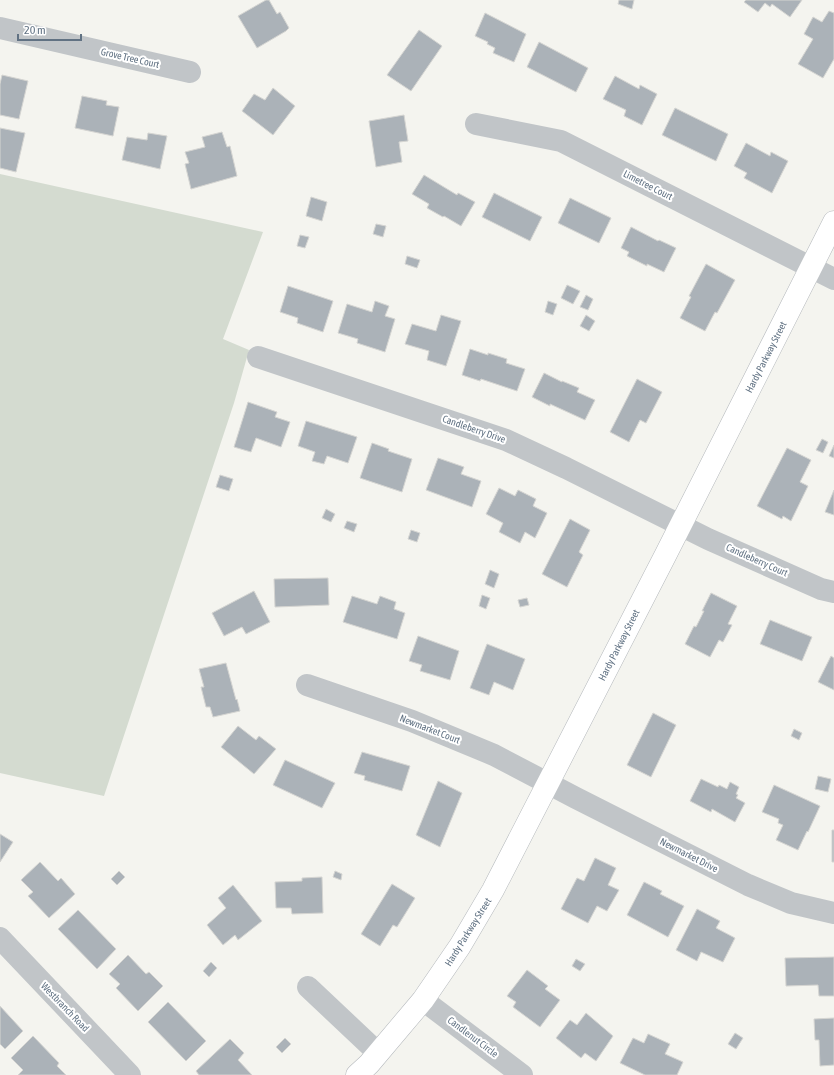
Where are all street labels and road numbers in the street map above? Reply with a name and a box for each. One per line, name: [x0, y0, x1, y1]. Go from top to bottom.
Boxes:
street label: Grove Tree Court: [100, 46, 160, 70]
street label: Limetree Court: [621, 168, 675, 202]
street label: Hardy Parkway Street: [743, 320, 789, 394]
street label: Candleberry Drive: [441, 413, 507, 445]
street label: Candleberry Court: [724, 541, 790, 579]
street label: Hardy Parkway Street: [596, 608, 642, 682]
street label: Newmarket Court: [398, 712, 462, 746]
street label: Newmarket Drive: [658, 836, 720, 875]
street label: Hardy Parkway Street: [443, 896, 493, 968]
street label: Westbranch Road: [39, 980, 91, 1034]
street label: Candlenut Circle: [446, 1014, 501, 1060]

